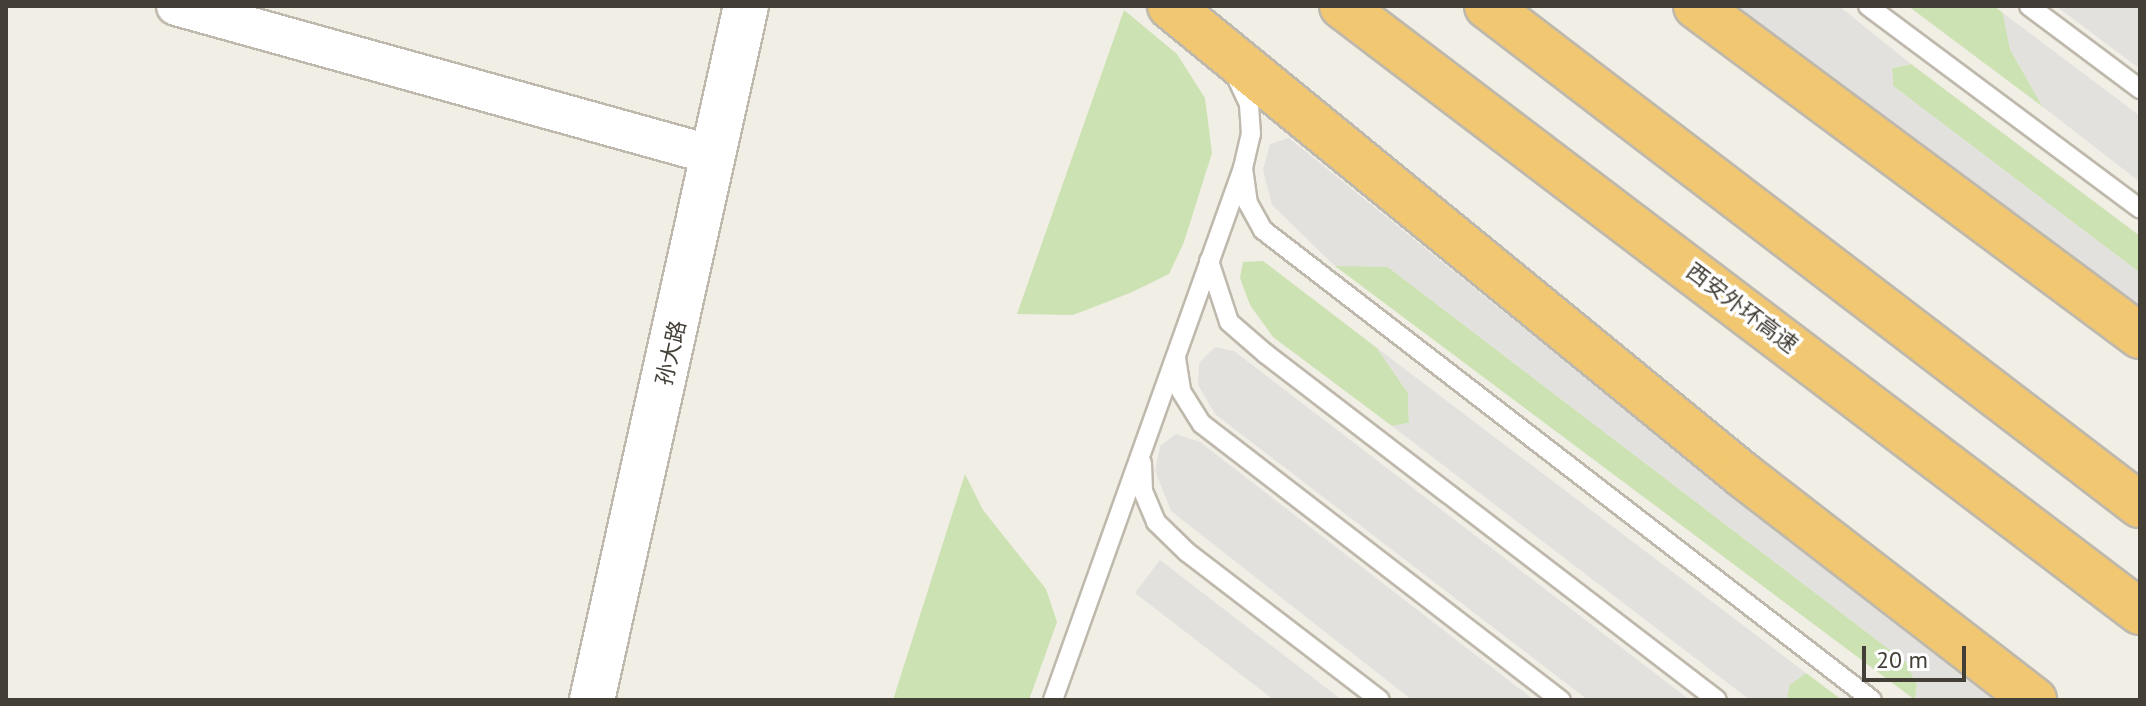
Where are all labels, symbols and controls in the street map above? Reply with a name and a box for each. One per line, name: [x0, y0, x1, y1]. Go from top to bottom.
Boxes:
street label: 西安外环高速: [1681, 258, 1803, 358]
street label: 孙大路: [651, 318, 691, 388]
scale bar: [1866, 630, 1970, 680]
text: 20 m: [1876, 644, 1928, 675]

